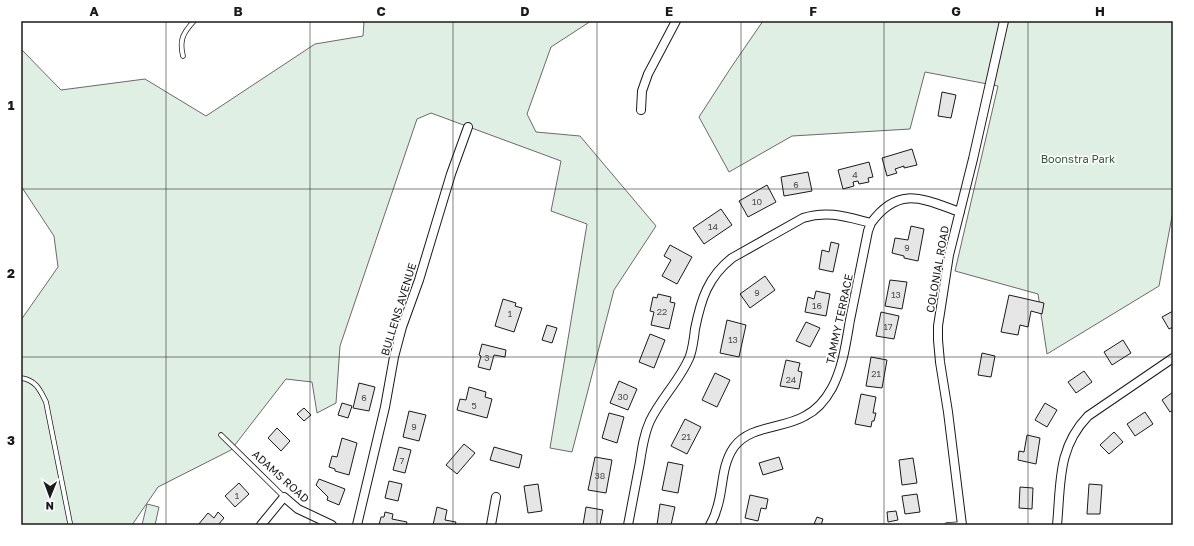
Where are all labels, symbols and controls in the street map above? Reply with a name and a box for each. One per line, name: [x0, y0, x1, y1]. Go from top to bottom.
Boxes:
text: A: [89, 3, 99, 19]
text: B: [233, 3, 243, 19]
text: C: [376, 3, 386, 19]
text: D: [520, 3, 530, 19]
text: E: [665, 3, 673, 19]
text: F: [809, 3, 817, 19]
text: G: [951, 3, 961, 19]
text: H: [1095, 3, 1105, 19]
text: 1: [8, 97, 15, 113]
park label: Boonstra Park: [1041, 152, 1115, 165]
house number: 4: [852, 169, 858, 180]
house number: 6: [793, 179, 799, 190]
house number: 10: [752, 196, 762, 207]
house number: 14: [708, 221, 718, 232]
street label: COLONIAL ROAD: [923, 224, 951, 314]
house number: 9: [904, 242, 910, 253]
street label: BULLENS AVENUE: [378, 261, 418, 357]
text: 2: [7, 265, 15, 281]
street label: TAMMY TERRACE: [823, 272, 855, 365]
house number: 9: [754, 287, 760, 298]
house number: 13: [891, 289, 901, 300]
house number: 16: [812, 300, 822, 311]
house number: 22: [657, 306, 667, 317]
house number: 1: [508, 308, 513, 319]
house number: 17: [883, 321, 893, 332]
house number: 13: [728, 334, 738, 345]
house number: 3: [484, 352, 490, 363]
house number: 21: [871, 368, 881, 379]
house number: 24: [786, 374, 797, 385]
house number: 30: [618, 391, 629, 402]
house number: 6: [361, 392, 367, 403]
house number: 5: [471, 400, 477, 411]
house number: 9: [411, 421, 417, 432]
house number: 21: [681, 431, 691, 442]
text: 3: [7, 432, 15, 448]
street label: ADAMS ROAD: [250, 447, 312, 505]
house number: 7: [400, 455, 405, 466]
house number: 38: [595, 470, 605, 481]
north arrow: [30, 476, 70, 516]
house number: 1: [235, 490, 240, 501]
text: N: [46, 500, 54, 513]

